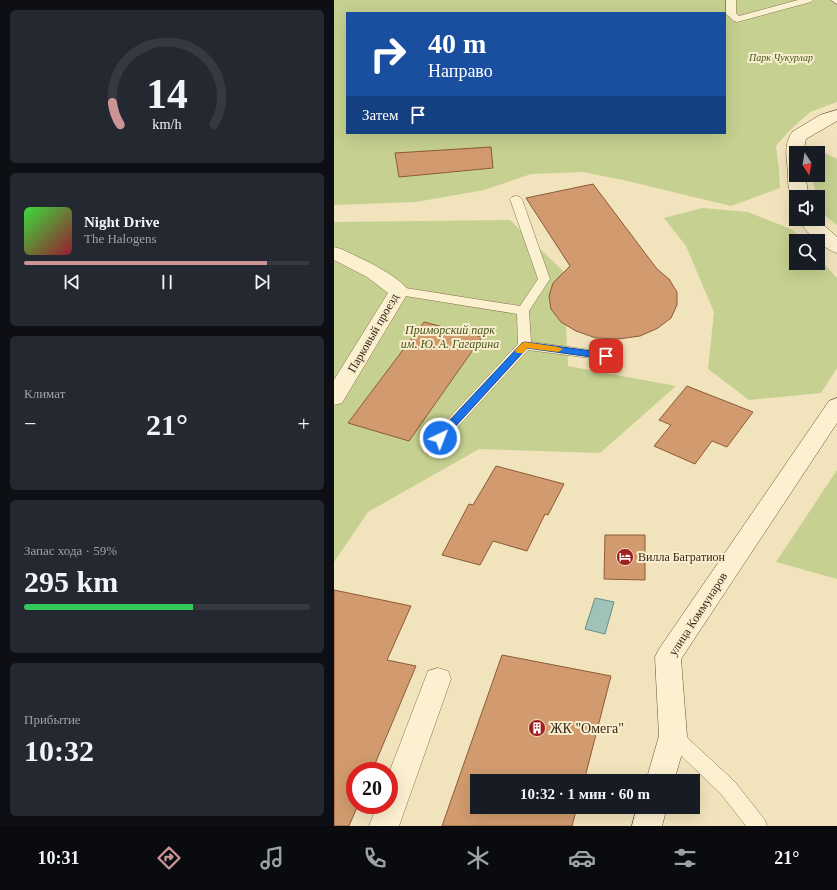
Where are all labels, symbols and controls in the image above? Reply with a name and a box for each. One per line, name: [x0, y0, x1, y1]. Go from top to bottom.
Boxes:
icon: right: [362, 28, 414, 80]
text: 40 m: [428, 28, 486, 59]
park label: Парк Чукурлар: [748, 52, 813, 63]
text: Направо: [428, 61, 493, 81]
text: 14: [146, 70, 188, 116]
icon: arrive: [407, 104, 429, 126]
text: Затем: [362, 107, 399, 123]
text: km/h: [152, 115, 182, 131]
north arrow: [789, 146, 825, 182]
map controls: [789, 146, 825, 270]
button: sound: [789, 190, 825, 226]
text: Night Drive: [84, 214, 159, 230]
text: The Halogens: [84, 231, 157, 246]
button: search: [789, 234, 825, 270]
icon: previous: [61, 271, 83, 293]
icon: pause: [156, 271, 178, 293]
icon: next: [251, 271, 273, 293]
street label: Парковый проезд: [345, 291, 401, 375]
park label: Приморский парк им. Ю. А. Гагарина: [401, 323, 499, 351]
pin: [589, 339, 623, 373]
icon: arrive: [595, 345, 617, 367]
text: Климат: [24, 386, 65, 401]
text: 21°: [146, 408, 188, 441]
text: −: [24, 411, 36, 436]
text: +: [298, 411, 310, 436]
position arrow: [419, 417, 461, 459]
text: Запас хода · 59%: [24, 543, 117, 558]
hotel icon: Вилла Багратион: [615, 547, 635, 567]
place label: Вилла Багратион: [638, 550, 726, 564]
text: 295 km: [24, 565, 118, 598]
street label: улица Коммунаров: [666, 569, 730, 658]
text: Прибытие: [24, 712, 81, 727]
building icon: ЖК "Омега": [527, 718, 547, 738]
place label: ЖК "Омега": [550, 721, 624, 736]
text: 10:32: [24, 734, 94, 767]
speed limit sign: 20: [346, 762, 398, 814]
text: 10:32 · 1 мин · 60 m: [520, 786, 650, 802]
icon: directions: [155, 844, 183, 872]
icon: music: [258, 844, 286, 872]
icon: phone: [361, 844, 389, 872]
icon: climate: [464, 844, 492, 872]
icon: car: [568, 844, 596, 872]
icon: filters: [671, 844, 699, 872]
text: 10:31: [38, 848, 80, 868]
text: 21°: [774, 848, 799, 868]

